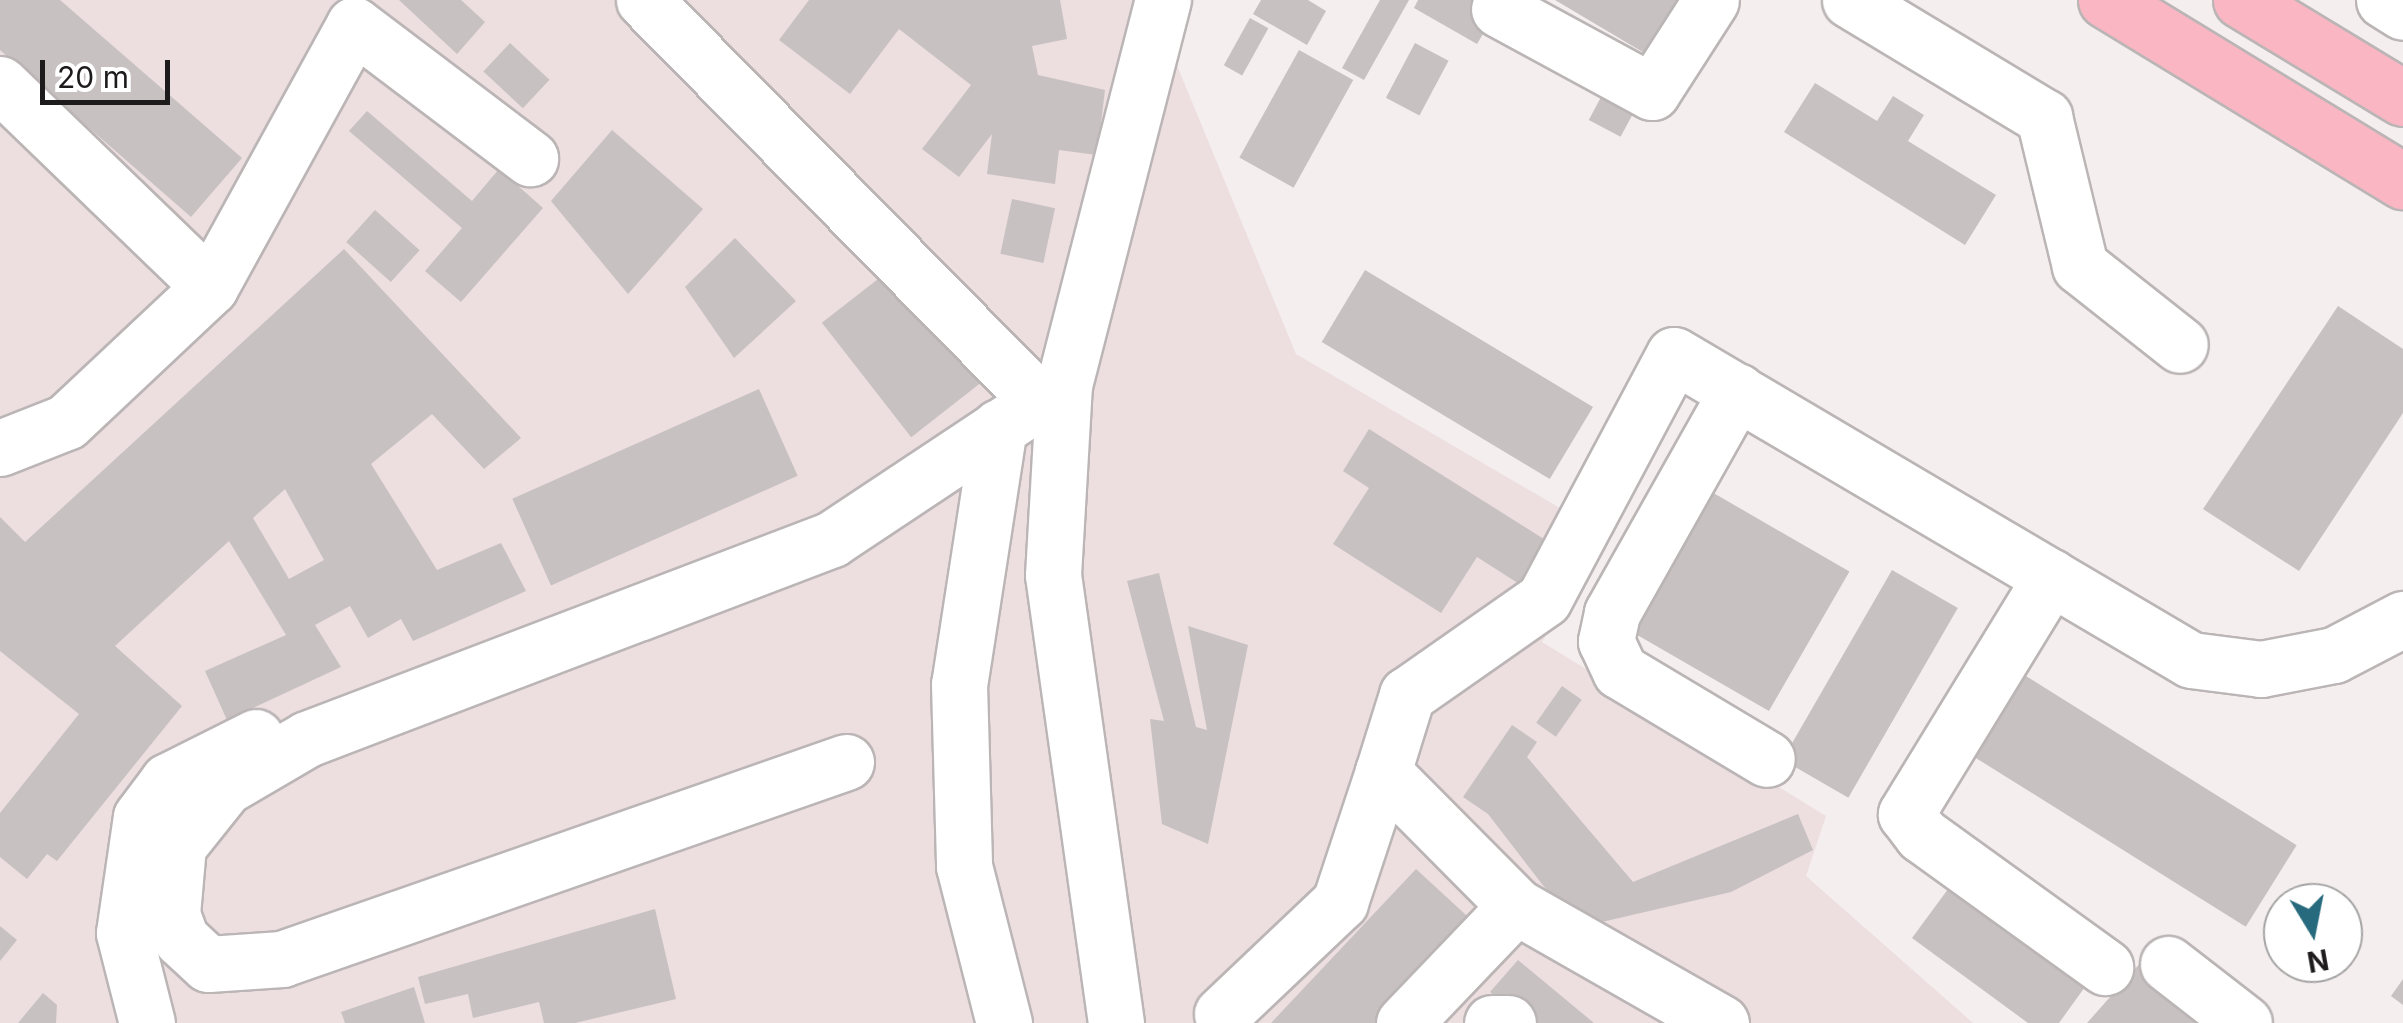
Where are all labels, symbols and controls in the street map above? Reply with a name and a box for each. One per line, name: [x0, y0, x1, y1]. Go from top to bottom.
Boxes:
scale bar: [45, 40, 175, 102]
text: 20 m: [57, 59, 129, 95]
north arrow: [2263, 883, 2363, 983]
text: N: [2304, 942, 2331, 979]

